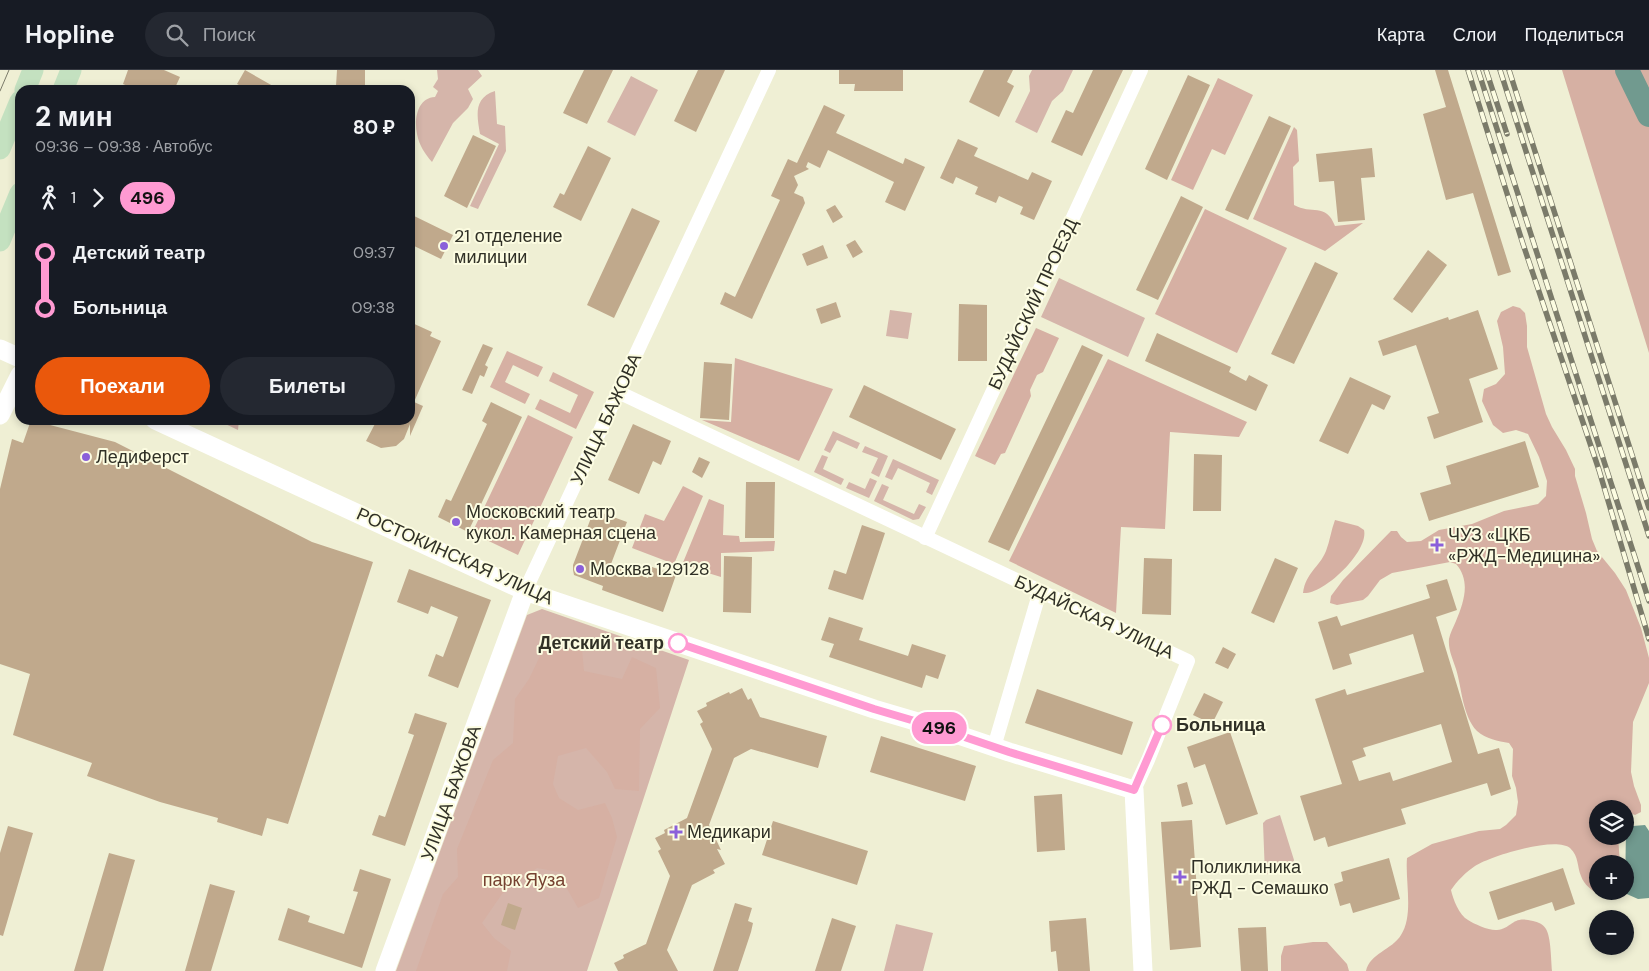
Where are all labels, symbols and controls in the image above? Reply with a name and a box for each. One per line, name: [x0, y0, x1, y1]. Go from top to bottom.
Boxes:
search box: [145, 12, 495, 57]
text: Hopline: [25, 19, 115, 50]
icon: search: [163, 21, 191, 49]
text: Поиск: [203, 22, 255, 47]
text: Карта: [1377, 23, 1425, 47]
text: Слои: [1453, 23, 1497, 47]
text: Поделиться: [1525, 23, 1624, 47]
text: 2 мин: [35, 98, 113, 135]
text: 80 ₽: [353, 115, 395, 140]
text: 09:36 – 09:38 · Автобус: [35, 136, 213, 157]
icon: walk: [35, 184, 63, 212]
icon: forward: [84, 184, 112, 212]
text: 496: [130, 186, 165, 210]
text: 1: [71, 187, 76, 208]
street label: БУДАЙСКИЙ ПРОЕЗД: [983, 214, 1083, 394]
place label: 21 отделение милиции: [454, 224, 562, 269]
text: Детский театр: [73, 240, 205, 265]
marker: 21 отделение милиции: [438, 240, 450, 252]
text: 09:37: [353, 242, 395, 263]
text: Больница: [73, 295, 167, 320]
text: 09:38: [352, 297, 395, 318]
street label: УЛИЦА БАЖОВА: [565, 349, 647, 489]
button: Поехали: [35, 357, 210, 415]
button: Билеты: [220, 357, 395, 415]
place label: ЛедиФерст: [96, 445, 189, 469]
marker: ЛедиФерст: [80, 451, 92, 463]
place label: Московский театр кукол. Камерная сцена: [466, 500, 657, 545]
street label: РОСТОКИНСКАЯ УЛИЦА: [353, 502, 557, 610]
marker: Московский театр кукол. Камерная сцена: [450, 516, 462, 528]
place label: ЧУЗ «ЦКБ «РЖД-Медицина»: [1448, 523, 1600, 568]
marker: ЧУЗ «ЦКБ «РЖД-Медицина»: [1430, 538, 1444, 552]
place label: Москва 129128: [590, 557, 710, 581]
marker: Москва 129128: [574, 563, 586, 575]
street label: БУДАЙСКАЯ УЛИЦА: [1010, 569, 1178, 665]
place label: Детский театр: [539, 631, 664, 655]
marker: Детский театр: [668, 633, 688, 653]
line badge: 496: [910, 712, 968, 744]
place label: Больница: [1176, 713, 1266, 737]
marker: Больница: [1152, 715, 1172, 735]
text: 496: [922, 716, 956, 740]
street label: УЛИЦА БАЖОВА: [415, 722, 487, 864]
map controls: [1589, 800, 1634, 955]
button: layers: [1589, 800, 1634, 845]
place label: Медикари: [687, 820, 771, 844]
marker: Медикари: [669, 825, 683, 839]
place label: Поликлиника РЖД - Семашко: [1191, 855, 1329, 900]
button: +: [1589, 855, 1634, 900]
park label: парк Яуза: [483, 868, 566, 892]
marker: Поликлиника РЖД - Семашко: [1173, 870, 1187, 884]
button: −: [1589, 910, 1634, 955]

